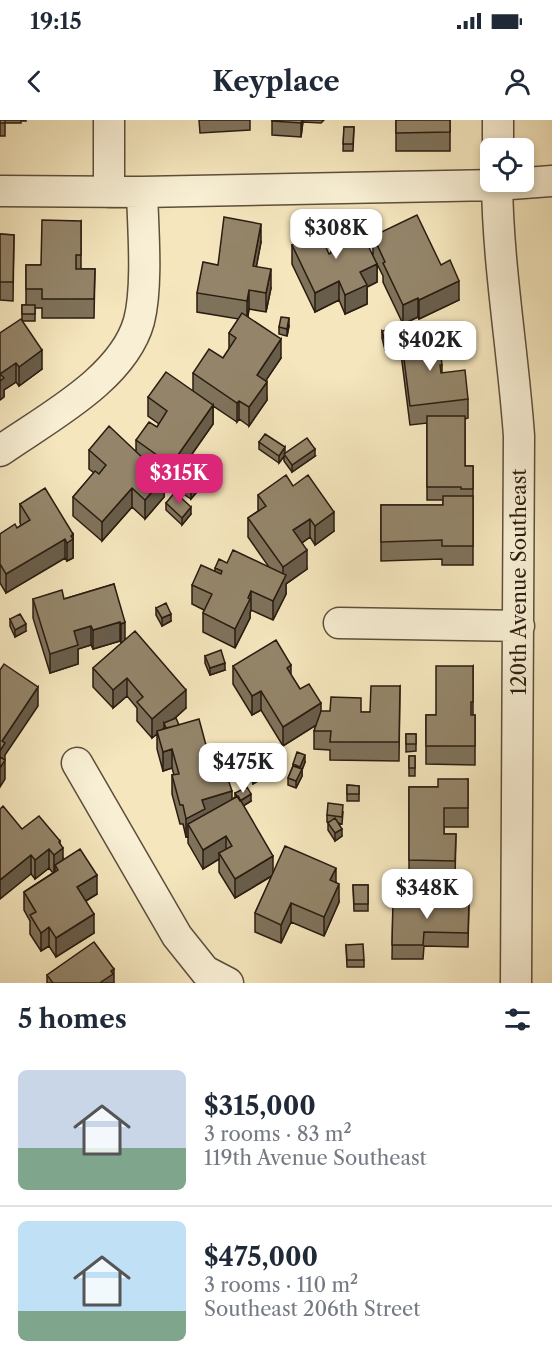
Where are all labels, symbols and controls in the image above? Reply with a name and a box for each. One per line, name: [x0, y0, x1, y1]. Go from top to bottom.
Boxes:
text: 19:15: [30, 8, 82, 35]
icon: back: [18, 65, 51, 98]
text: Keyplace: [212, 65, 340, 98]
icon: person: [501, 65, 534, 98]
map controls: [480, 138, 534, 192]
button: locate: [480, 138, 534, 192]
pin: $308K: [294, 209, 378, 260]
text: $308K: [304, 216, 368, 240]
pin: $402K: [388, 321, 472, 372]
text: $402K: [398, 328, 462, 352]
pin: $315K: [137, 454, 221, 505]
text: $315K: [150, 461, 208, 485]
street label: 120th Avenue Southeast: [507, 469, 531, 695]
pin: $475K: [201, 743, 285, 794]
text: $475K: [213, 750, 273, 774]
pin: $348K: [385, 869, 469, 920]
text: $348K: [396, 876, 458, 900]
text: 5 homes: [18, 1003, 127, 1035]
icon: filters: [501, 1003, 534, 1036]
text: $315,000: [204, 1090, 316, 1122]
icon: home: [66, 1094, 138, 1166]
text: 3 rooms · 83 m²: [204, 1122, 352, 1146]
text: 119th Avenue Southeast: [204, 1146, 427, 1170]
text: $475,000: [204, 1241, 318, 1273]
icon: home: [66, 1245, 138, 1317]
text: 3 rooms · 110 m²: [204, 1273, 358, 1297]
text: Southeast 206th Street: [204, 1297, 420, 1321]

